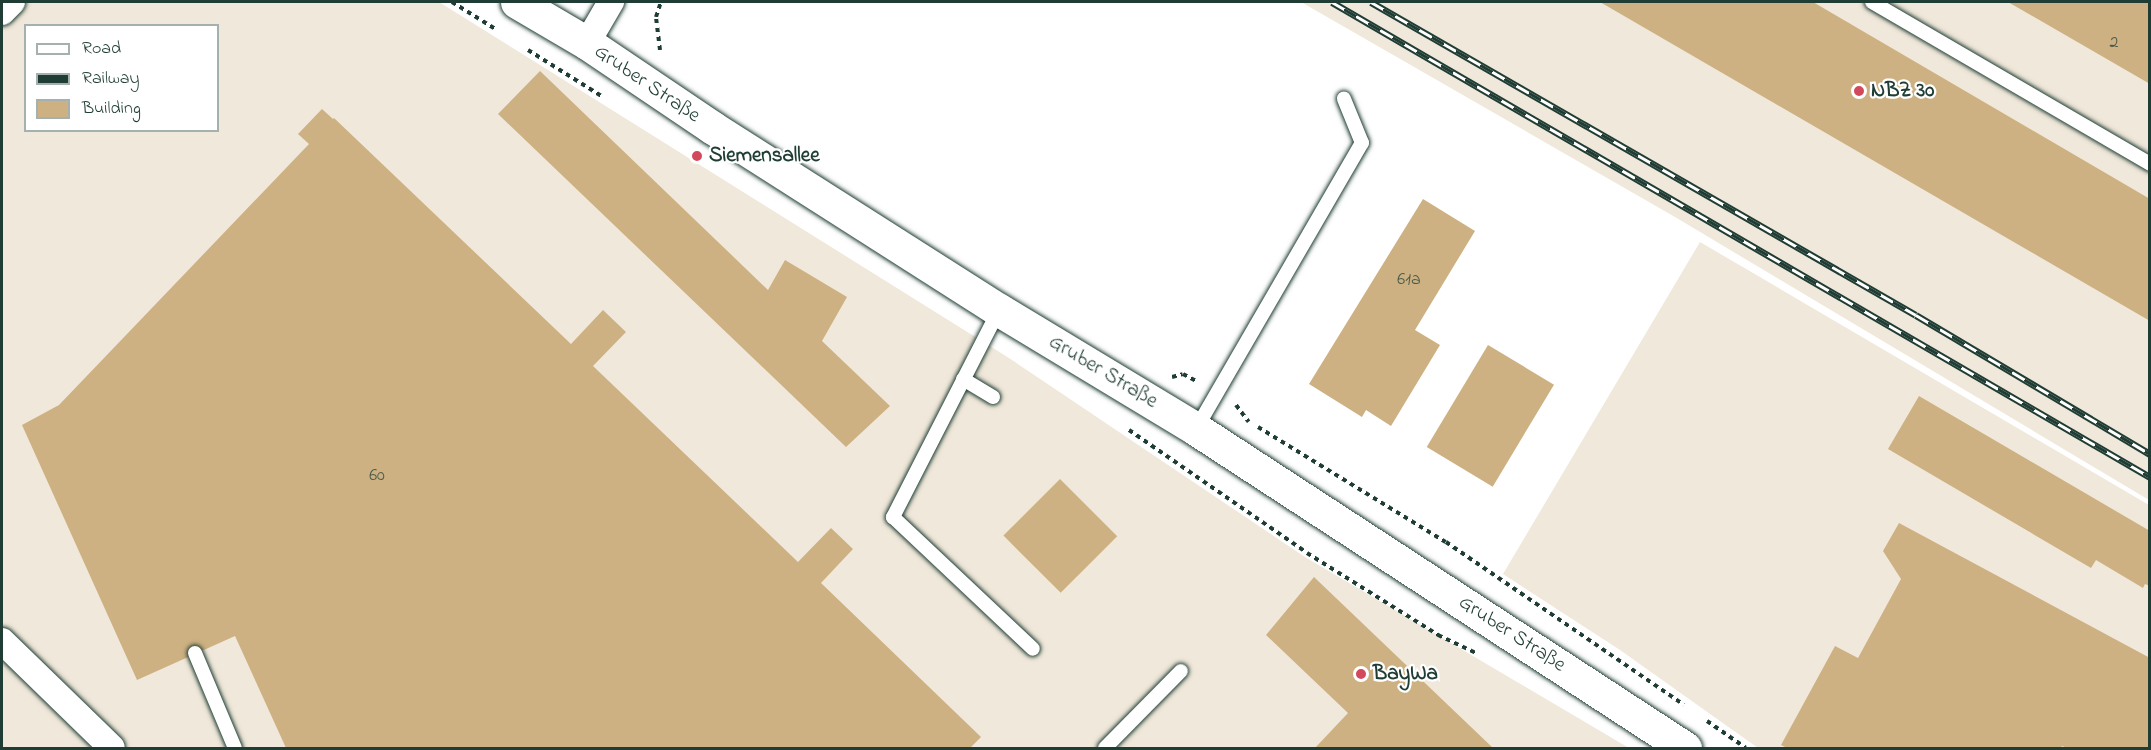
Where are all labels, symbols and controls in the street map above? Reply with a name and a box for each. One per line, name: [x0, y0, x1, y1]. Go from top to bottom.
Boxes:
legend: [24, 24, 219, 132]
house number: 2: [2110, 32, 2118, 54]
text: Road: [82, 36, 121, 62]
street label: Gruber Straße: [589, 39, 705, 129]
text: Railway: [82, 66, 139, 92]
place label: NBZ 30: [1871, 78, 1934, 104]
marker: NBZ 30: [1852, 84, 1866, 98]
text: Building: [82, 96, 141, 122]
place label: Siemensallee: [709, 143, 820, 169]
marker: Siemensallee: [690, 149, 704, 163]
house number: 61a: [1397, 269, 1421, 291]
street label: Gruber Straße: [1044, 330, 1162, 414]
house number: 60: [369, 465, 385, 487]
street label: Gruber Straße: [1454, 590, 1570, 678]
place label: BayWa: [1373, 661, 1438, 687]
marker: BayWa: [1354, 667, 1368, 681]

